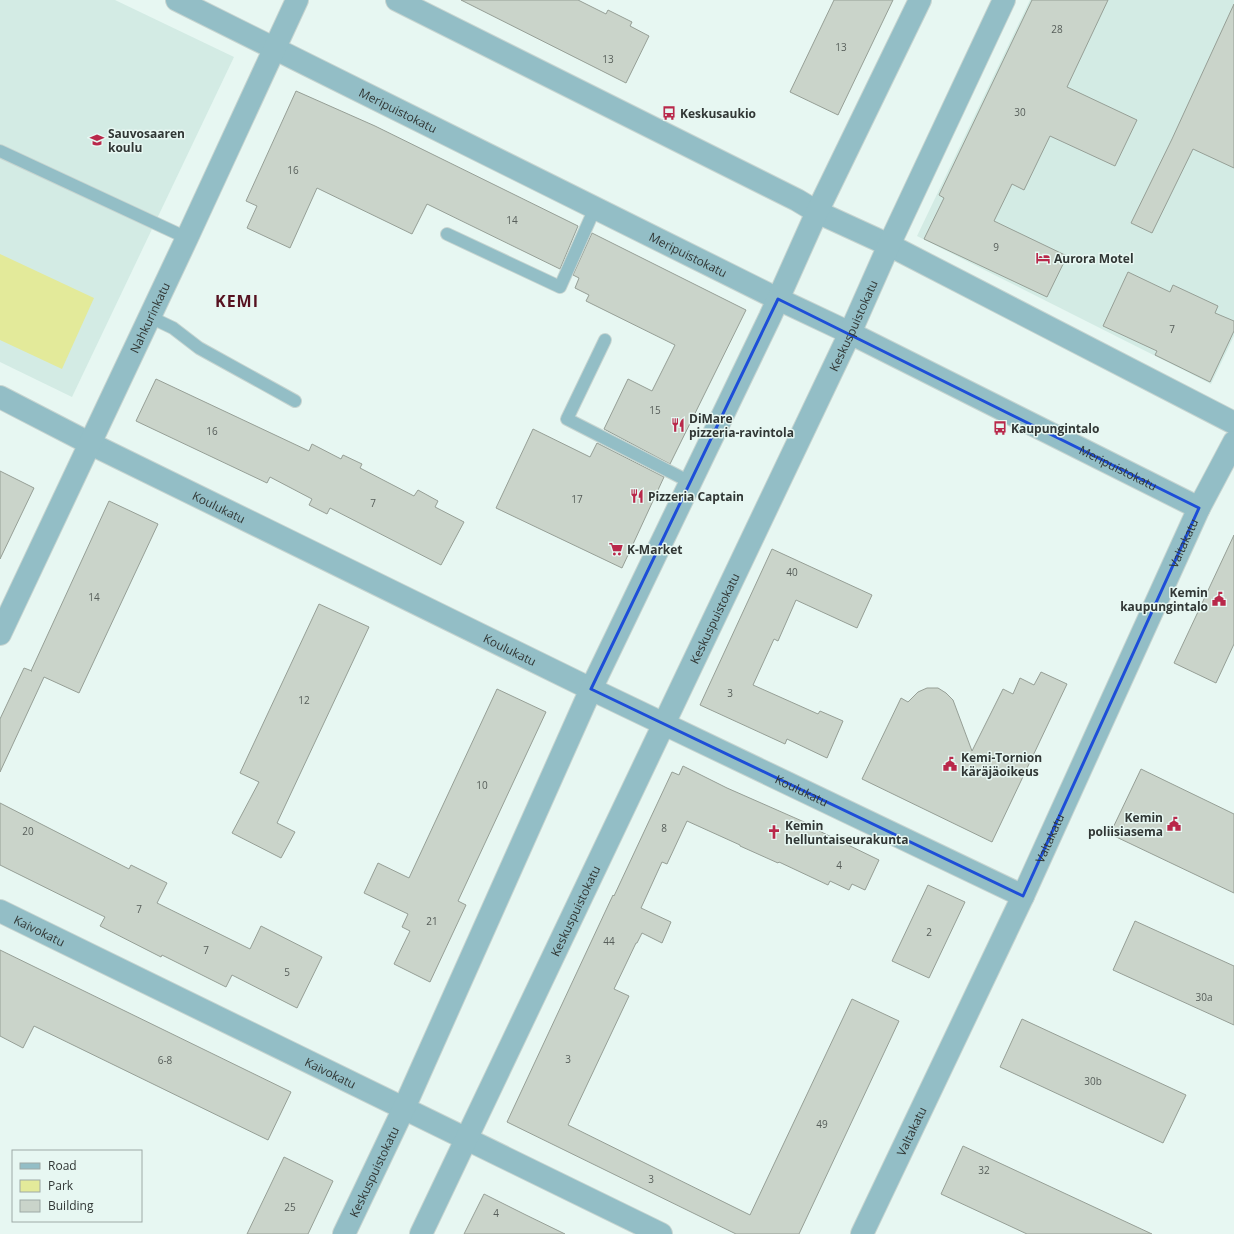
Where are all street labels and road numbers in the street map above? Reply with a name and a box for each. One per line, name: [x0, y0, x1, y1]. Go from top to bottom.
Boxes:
street label: Meripuistokatu: [356, 83, 440, 137]
street label: Meripuistokatu: [646, 228, 730, 281]
street label: Keskuspuistokatu: [825, 277, 881, 374]
street label: Nahkurinkatu: [125, 279, 174, 356]
street label: Meripuistokatu: [1076, 441, 1160, 494]
street label: Koulukatu: [190, 487, 248, 527]
street label: Valtakatu: [1165, 516, 1202, 570]
street label: Keskuspuistokatu: [685, 570, 743, 666]
street label: Koulukatu: [481, 629, 539, 669]
street label: Koulukatu: [772, 770, 831, 810]
street label: Valtakatu: [1031, 811, 1068, 865]
street label: Keskuspuistokatu: [546, 863, 604, 959]
street label: Kaivokatu: [11, 911, 68, 950]
street label: Kaivokatu: [302, 1053, 359, 1092]
street label: Valtakatu: [892, 1104, 930, 1158]
street label: Keskuspuistokatu: [345, 1123, 403, 1220]

